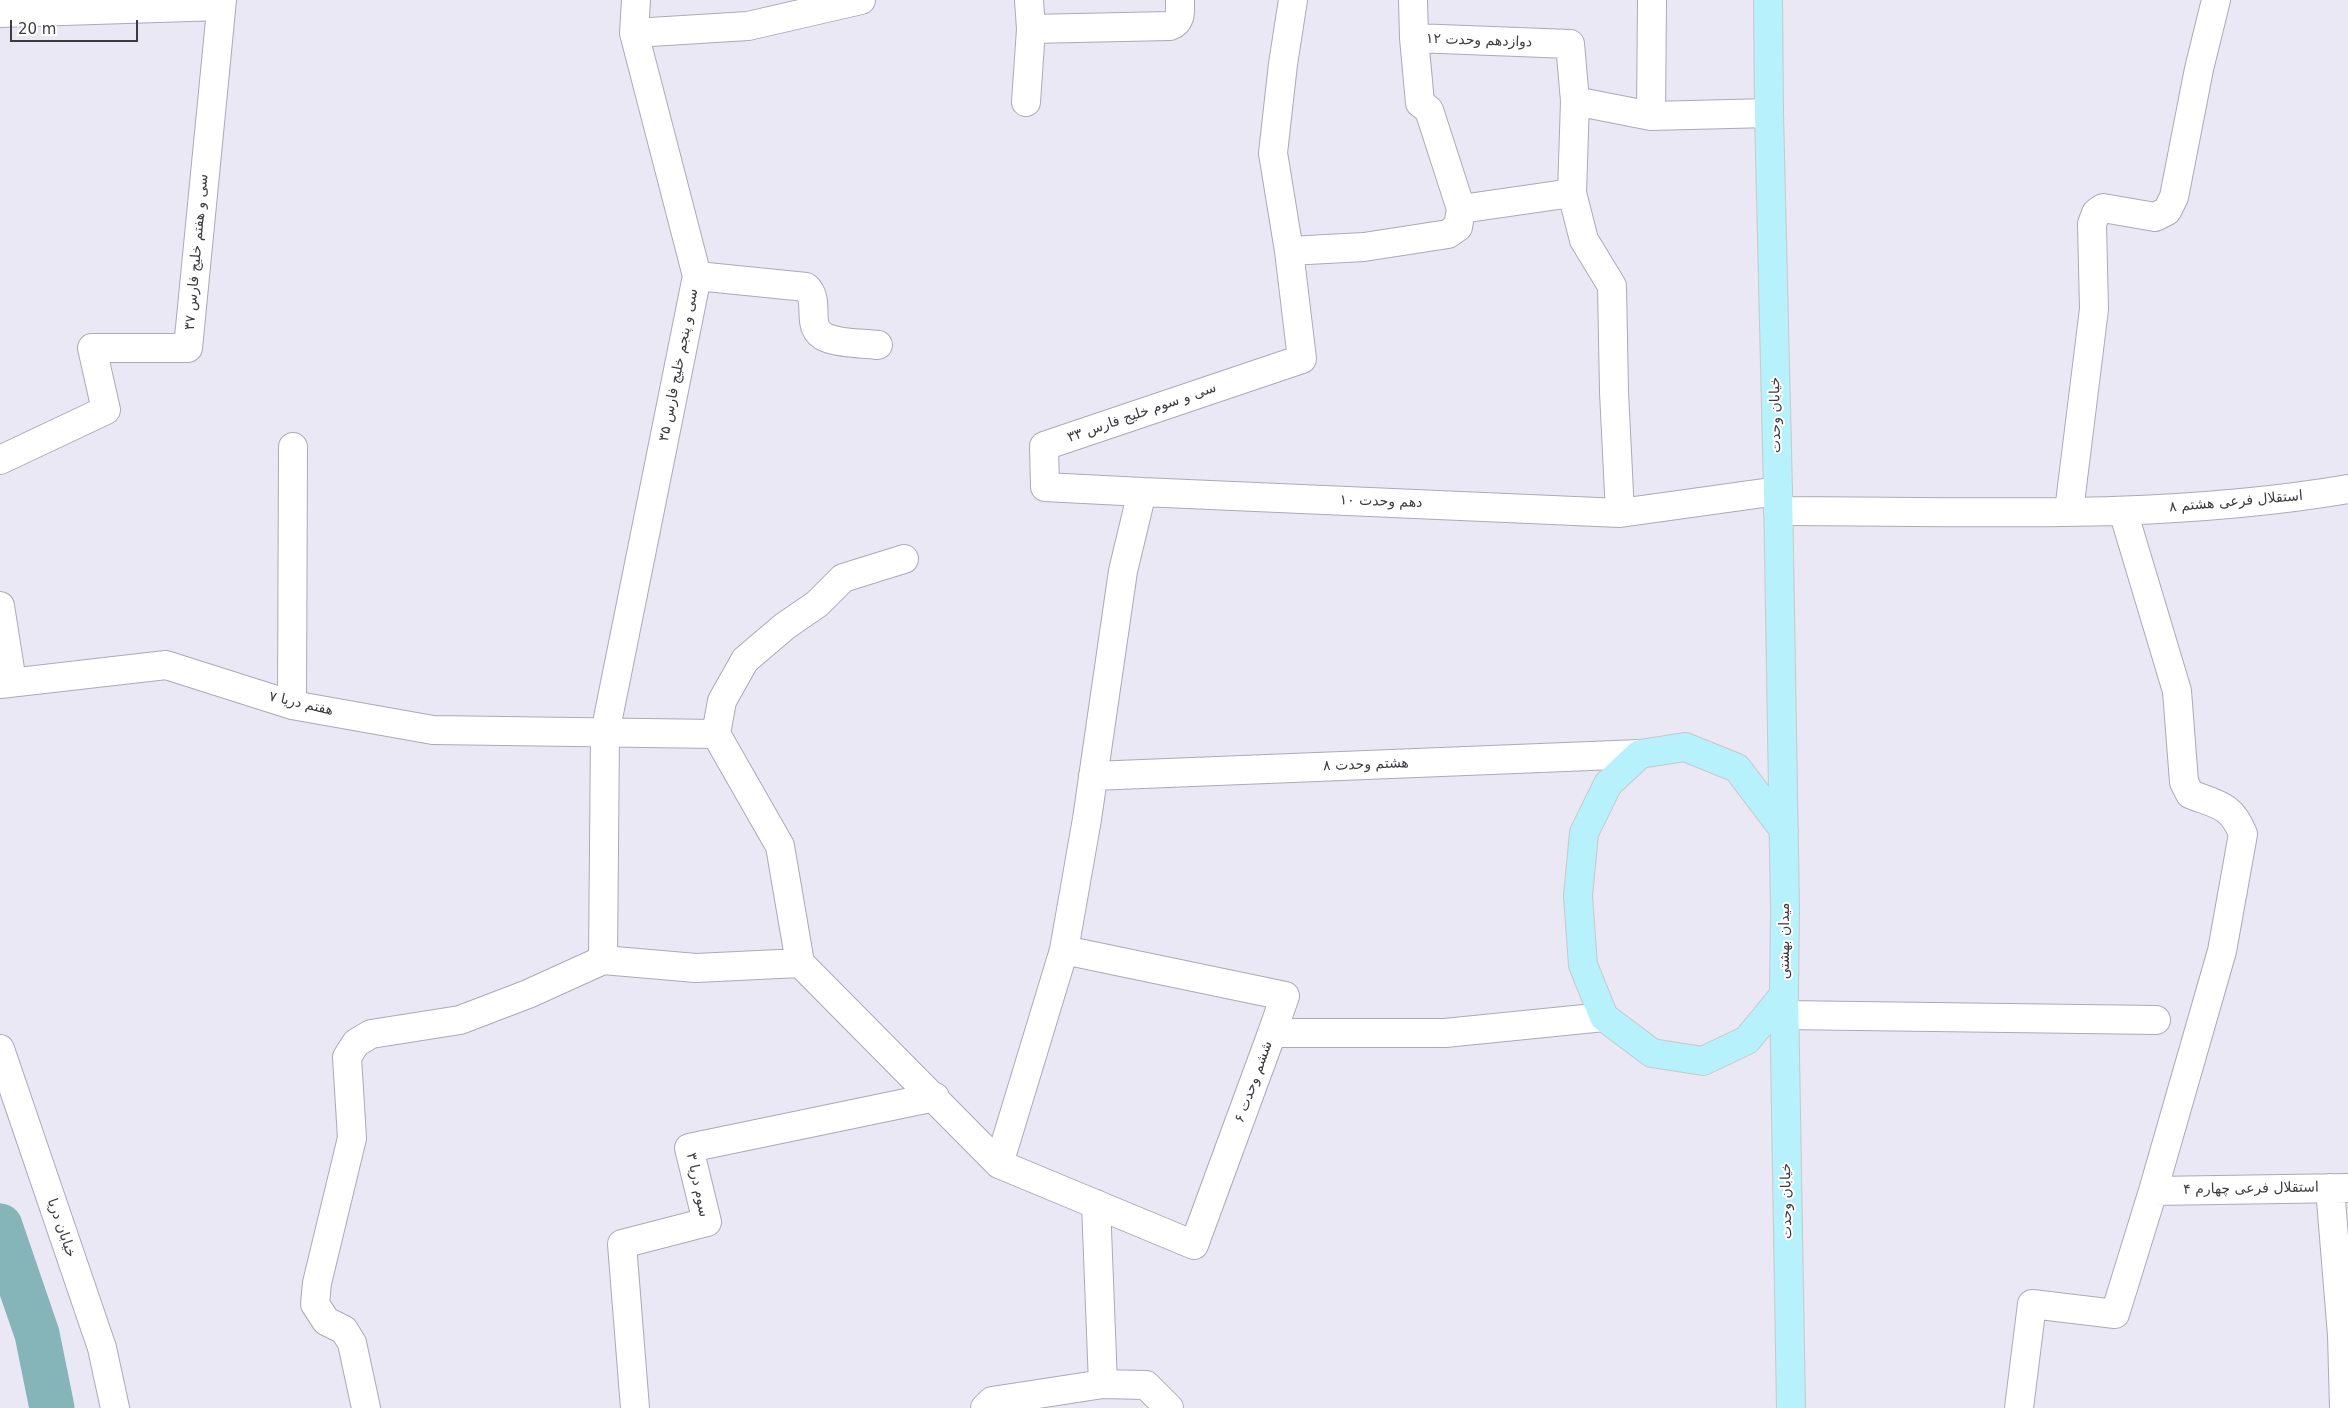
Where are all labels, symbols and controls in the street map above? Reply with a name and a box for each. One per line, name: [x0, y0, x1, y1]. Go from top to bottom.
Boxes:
scale bar: [12, 10, 140, 42]
text: 20 m: [18, 20, 56, 38]
street label: دوازدهم وحدت ۱۲: [1426, 31, 1532, 51]
street label: سی و هفتم خلیج فارس ۳۷: [182, 173, 212, 331]
street label: سی و پنجم خلیج فارس ۳۵: [656, 287, 702, 443]
street label: خیابان وحدت: [1767, 377, 1785, 453]
street label: سی و سوم خلیج فارس ۳۳: [1065, 380, 1219, 446]
street label: استقلال فرعی هشتم ۸: [2168, 488, 2304, 516]
street label: دهم وحدت ۱۰: [1339, 492, 1423, 512]
street label: هفتم دریا ۷: [267, 688, 335, 720]
street label: هشتم وحدت ۸: [1323, 755, 1409, 775]
street label: میدان بهشتی: [1777, 903, 1793, 979]
street label: ششم وحدت ۶: [1231, 1039, 1277, 1125]
street label: سوم دریا ۳: [682, 1151, 712, 1219]
street label: خیابان وحدت: [1778, 1163, 1796, 1239]
street label: استقلال فرعی چهارم ۴: [2183, 1179, 2319, 1199]
street label: خیابان دریا: [43, 1196, 79, 1260]

